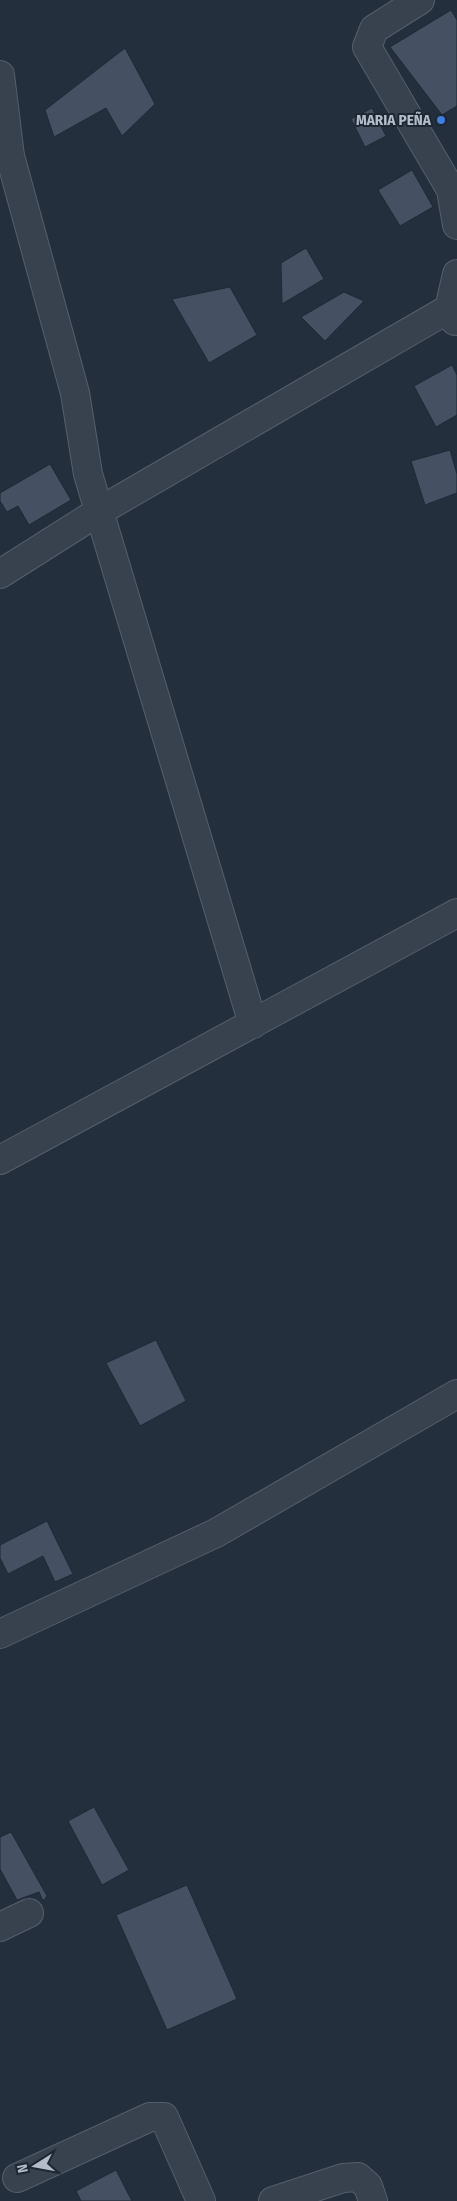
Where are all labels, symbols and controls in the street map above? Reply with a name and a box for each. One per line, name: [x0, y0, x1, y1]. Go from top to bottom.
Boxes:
place label: MARIA PEÑA: [356, 111, 432, 129]
marker: MARIA PEÑA: [435, 114, 447, 126]
north arrow: [10, 2141, 60, 2191]
text: N: [14, 2163, 32, 2174]

